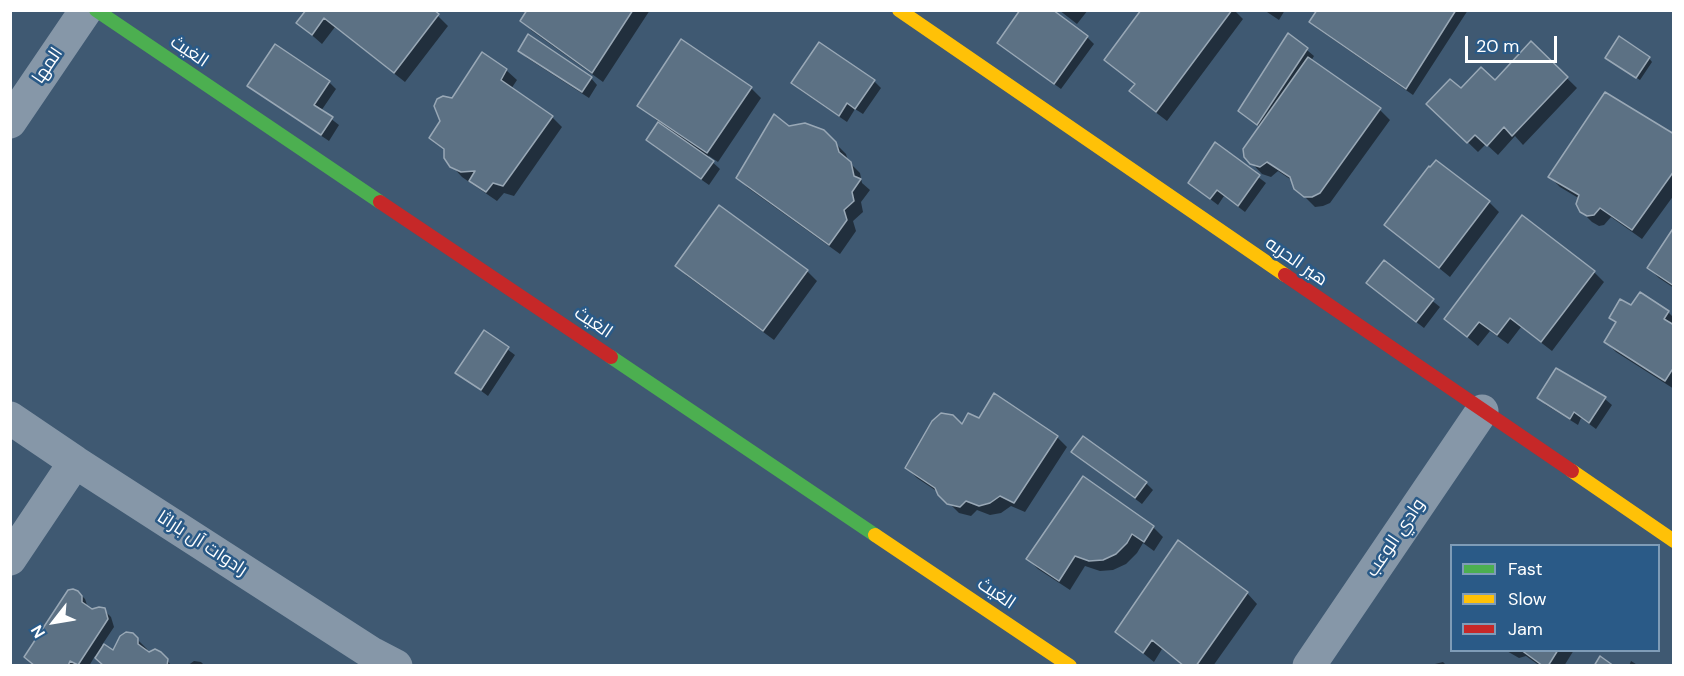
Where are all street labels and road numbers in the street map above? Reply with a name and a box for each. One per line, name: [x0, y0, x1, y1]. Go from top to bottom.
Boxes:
street label: الغيث: [166, 32, 212, 72]
street label: المها: [28, 44, 68, 88]
street label: هير الحربه: [1261, 233, 1331, 291]
street label: الغيث: [570, 303, 616, 343]
street label: وادي الوعب: [1362, 495, 1430, 581]
street label: رادوات آل باراثا: [153, 507, 251, 581]
street label: الغيث: [973, 574, 1019, 614]

